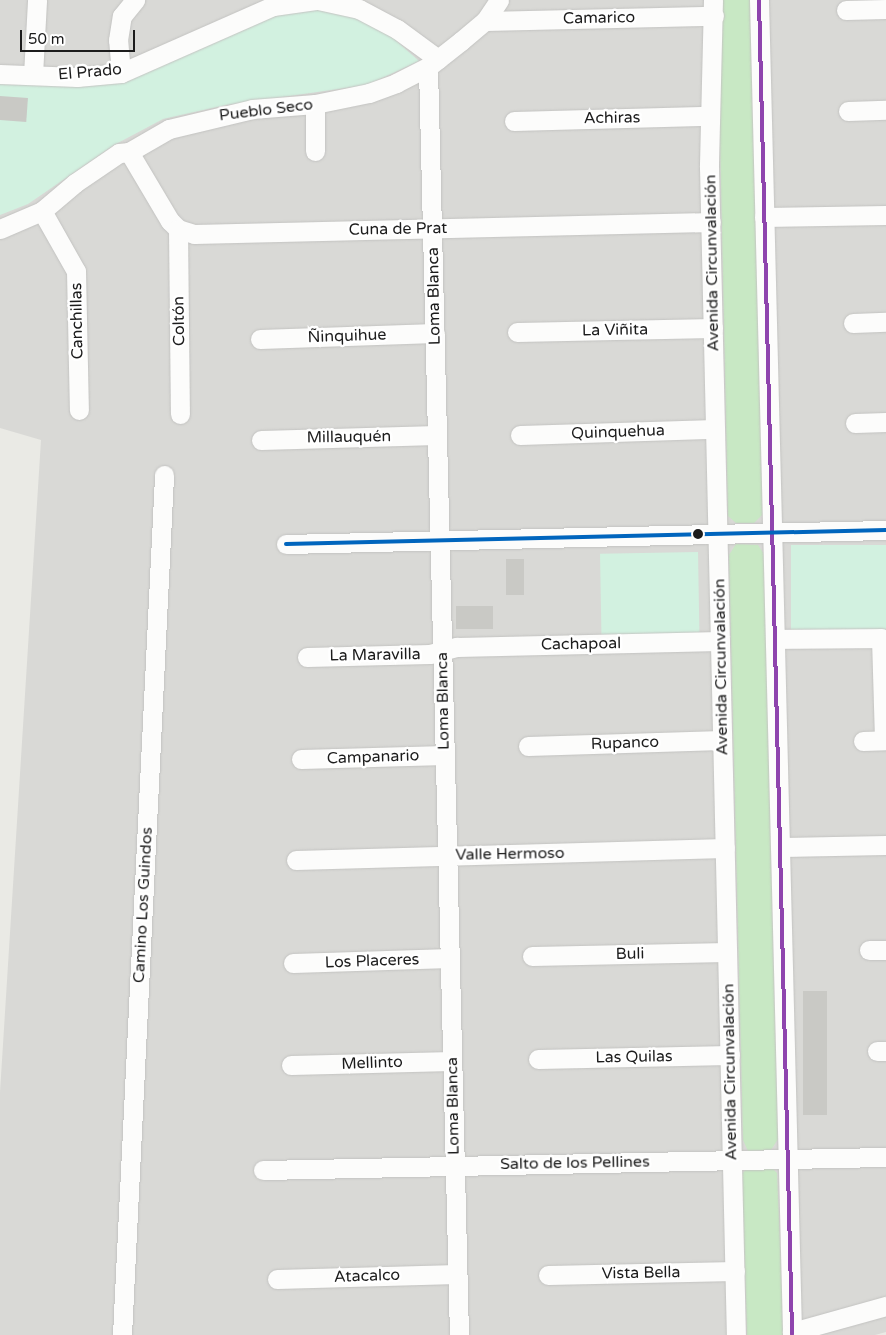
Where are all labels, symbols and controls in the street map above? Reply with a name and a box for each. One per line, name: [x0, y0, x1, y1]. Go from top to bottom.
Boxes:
street label: Camarico: [563, 8, 635, 28]
scale bar: [22, 20, 138, 52]
text: 50 m: [28, 30, 65, 48]
street label: El Prado: [57, 60, 123, 84]
street label: Pueblo Seco: [218, 95, 314, 125]
street label: Achiras: [583, 108, 641, 128]
street label: Avenida Circunvalación: [701, 174, 723, 352]
street label: Cuna de Prat: [349, 219, 447, 239]
street label: Loma Blanca: [424, 247, 444, 345]
street label: Canchillas: [67, 282, 87, 360]
street label: Coltón: [169, 296, 189, 346]
street label: La Viñita: [582, 320, 648, 340]
street label: Ñinquihue: [307, 325, 387, 347]
street label: Quinquehua: [571, 421, 665, 443]
street label: Millauquén: [307, 427, 391, 447]
unlabelled marker: [693, 529, 703, 539]
street label: Avenida Circunvalación: [710, 578, 732, 756]
street label: Cachapoal: [541, 634, 621, 654]
street label: La Maravilla: [329, 645, 421, 665]
street label: Loma Blanca: [433, 652, 453, 750]
street label: Rupanco: [591, 732, 659, 754]
street label: Campanario: [326, 746, 420, 768]
street label: Camino Los Guindos: [129, 826, 157, 984]
street label: Valle Hermoso: [455, 843, 565, 865]
street label: Buli: [615, 944, 645, 964]
street label: Los Placeres: [324, 950, 420, 972]
street label: Avenida Circunvalación: [719, 983, 741, 1161]
street label: Las Quilas: [595, 1047, 673, 1067]
street label: Mellinto: [341, 1052, 403, 1074]
street label: Loma Blanca: [443, 1057, 463, 1155]
street label: Salto de los Pellines: [500, 1152, 650, 1174]
street label: Vista Bella: [601, 1263, 681, 1283]
street label: Atacalco: [334, 1265, 400, 1287]

